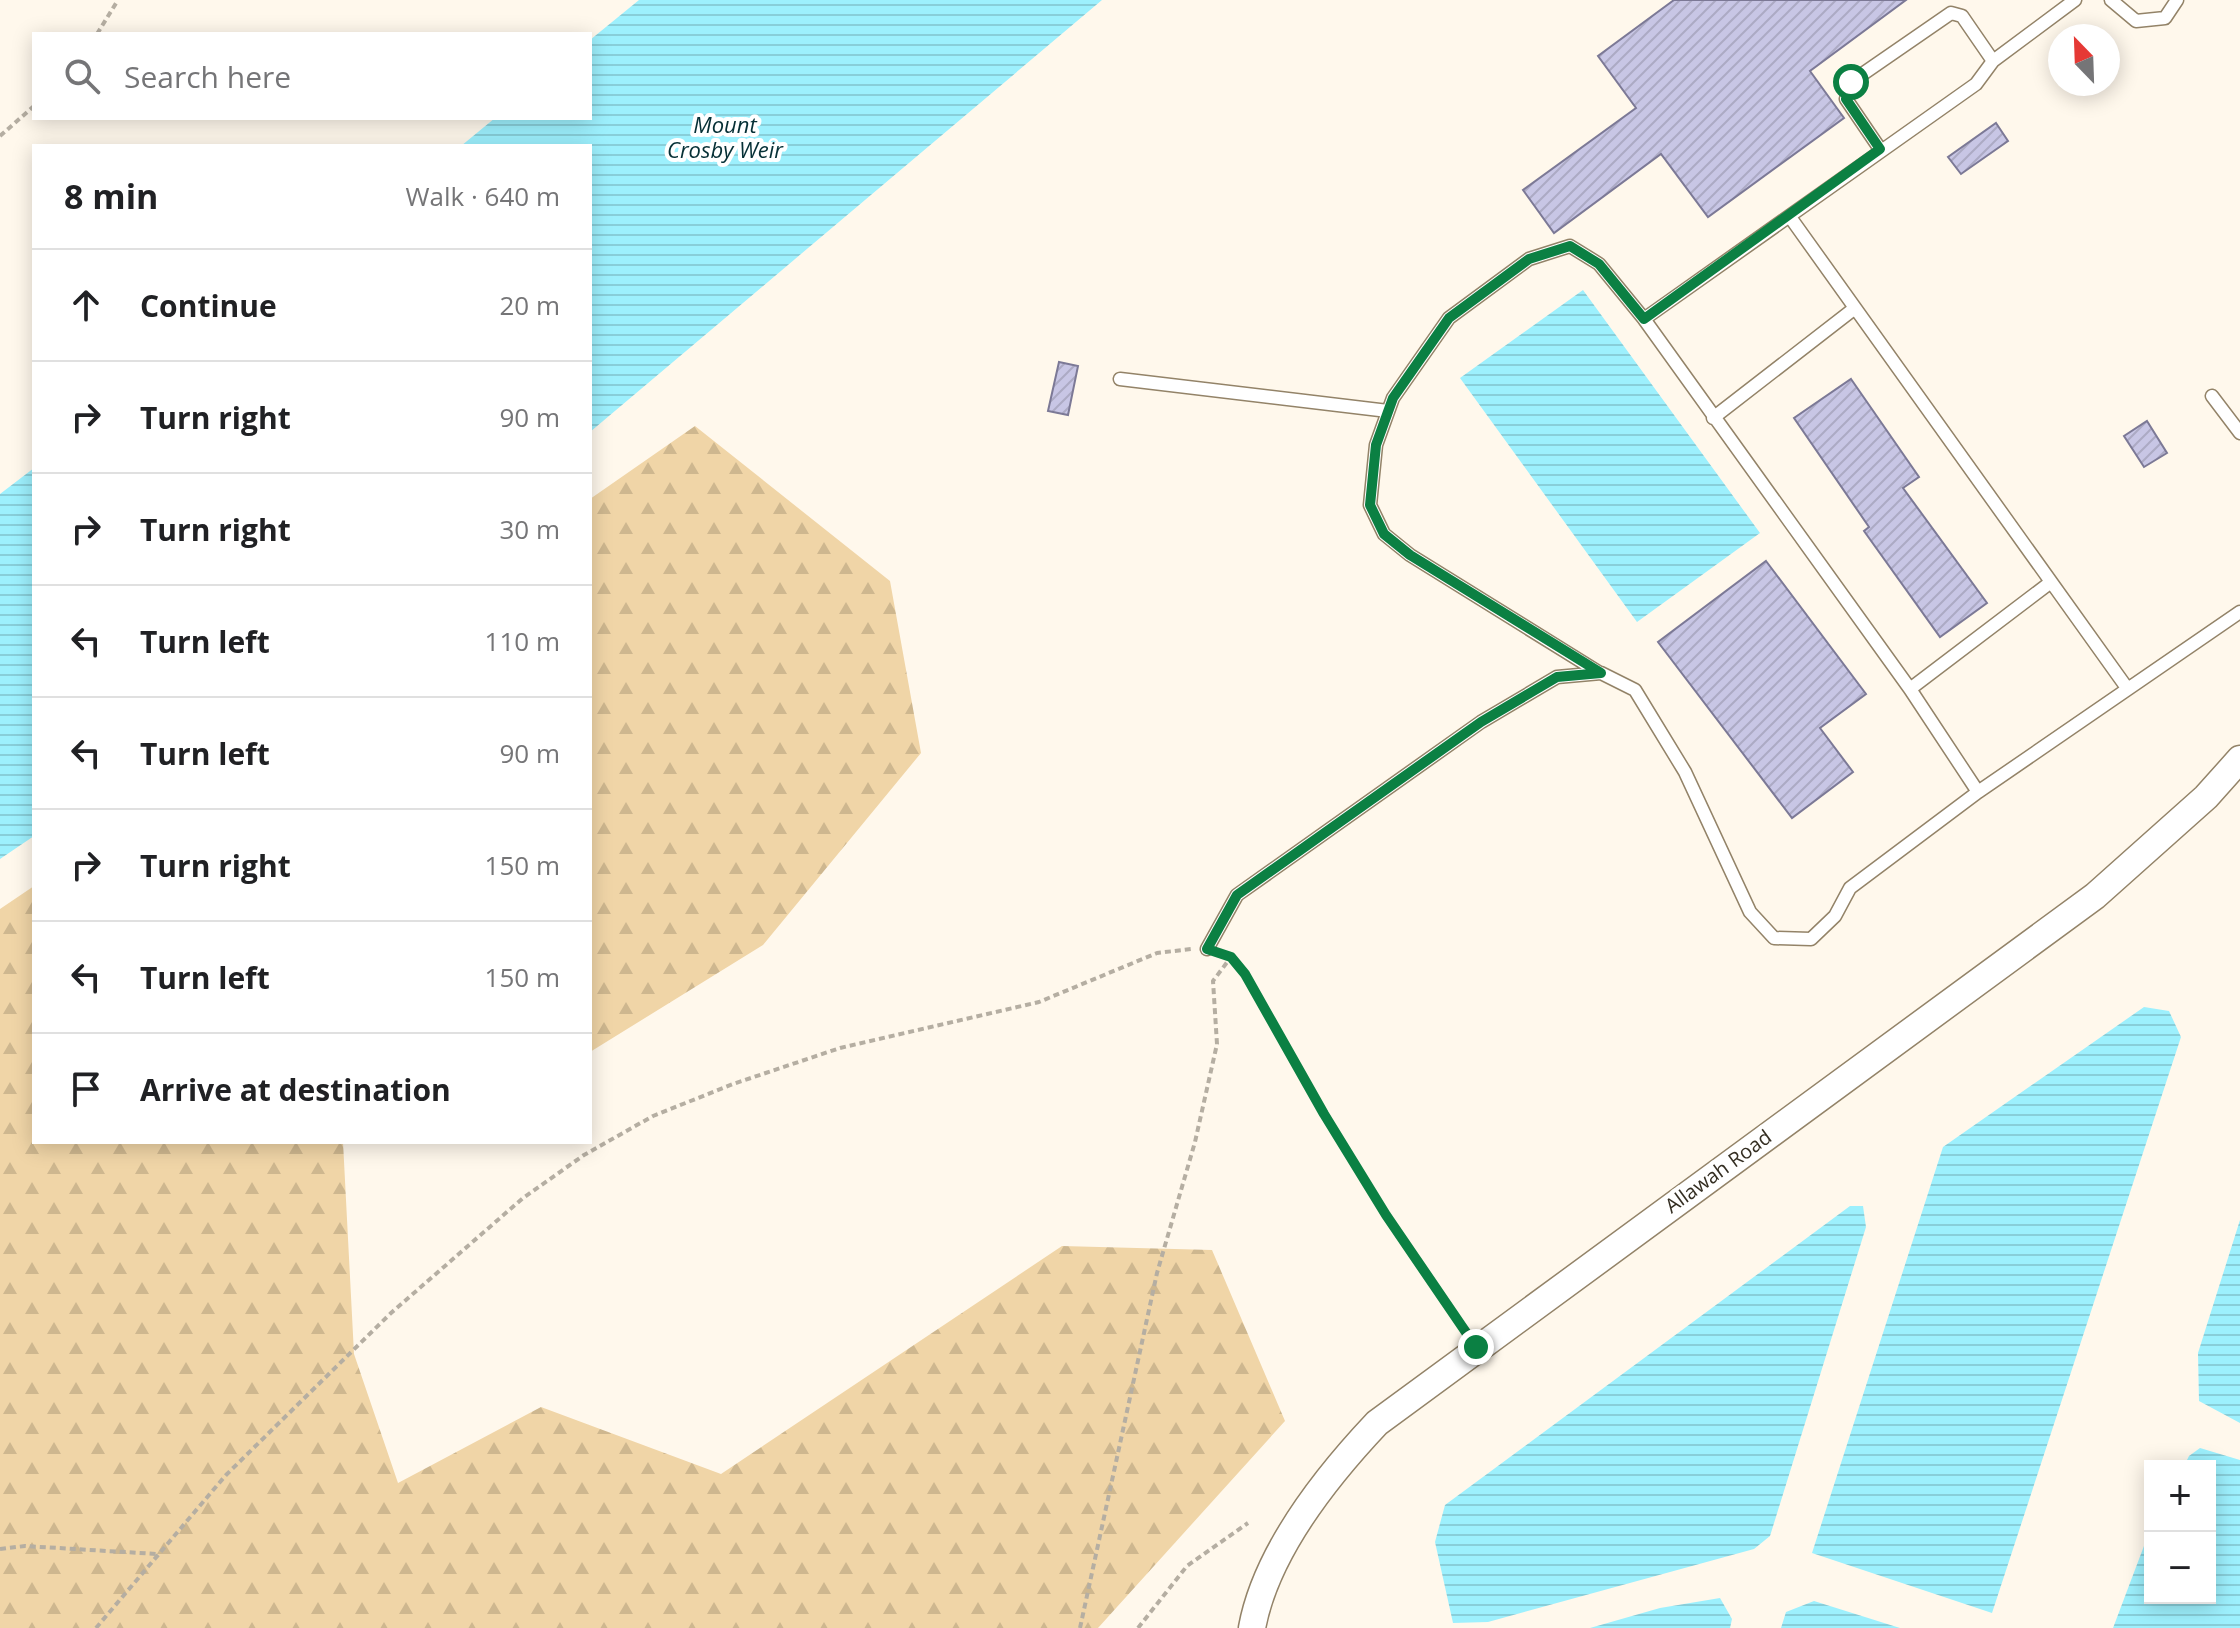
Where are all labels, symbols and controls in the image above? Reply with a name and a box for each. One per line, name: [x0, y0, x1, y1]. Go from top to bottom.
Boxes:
north arrow: [2048, 24, 2120, 96]
search box: [32, 32, 592, 120]
icon: search: [60, 54, 104, 98]
text: Search here: [124, 56, 291, 97]
route start: [1833, 64, 1869, 100]
water label: Mount Crosby Weir: [667, 109, 784, 164]
text: 8 min: [64, 173, 158, 219]
text: Walk · 640 m: [406, 178, 560, 214]
icon: ahead: [64, 283, 108, 327]
text: Continue: [140, 285, 277, 326]
text: 20 m: [499, 287, 560, 323]
icon: right: [64, 395, 108, 439]
text: Turn right: [140, 397, 291, 438]
text: 90 m: [499, 399, 560, 435]
icon: right: [64, 507, 108, 551]
text: Turn right: [140, 509, 291, 550]
text: 30 m: [499, 511, 560, 547]
icon: left: [64, 619, 108, 663]
text: Turn left: [140, 621, 270, 662]
text: 110 m: [485, 623, 560, 659]
icon: left: [64, 731, 108, 775]
text: Turn left: [140, 733, 270, 774]
text: 90 m: [499, 735, 560, 771]
icon: right: [64, 843, 108, 887]
text: Turn right: [140, 845, 291, 886]
text: 150 m: [485, 847, 560, 883]
icon: left: [64, 955, 108, 999]
text: Turn left: [140, 957, 270, 998]
text: 150 m: [485, 959, 560, 995]
icon: arrive: [64, 1067, 108, 1111]
text: Arrive at destination: [140, 1069, 451, 1110]
street label: Allawah Road: [1659, 1123, 1777, 1219]
route end: [1458, 1329, 1494, 1365]
map controls: [2144, 1460, 2216, 1604]
button: +: [2144, 1460, 2216, 1532]
button: −: [2144, 1532, 2216, 1604]

